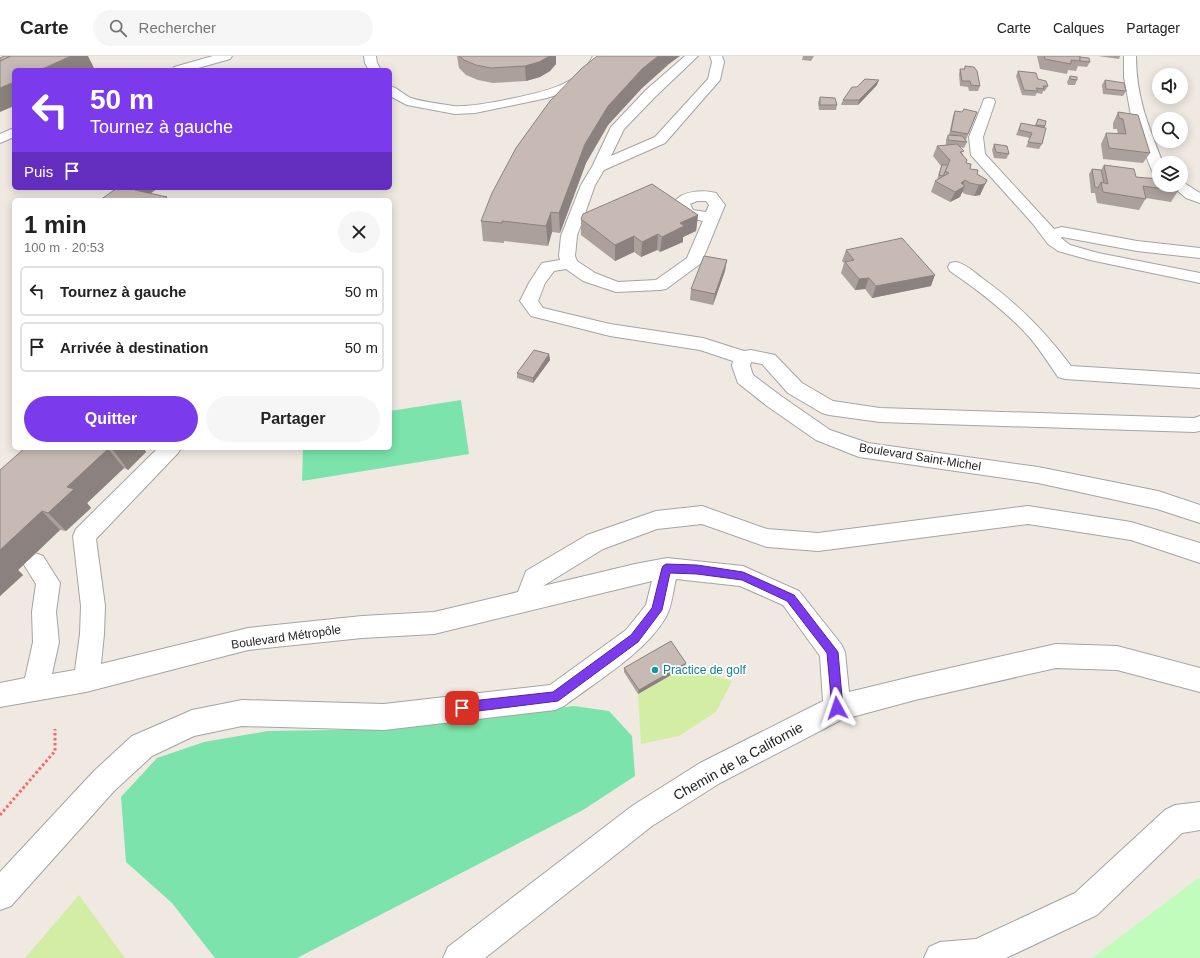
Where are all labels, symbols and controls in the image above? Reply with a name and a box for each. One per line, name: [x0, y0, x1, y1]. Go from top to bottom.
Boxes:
search box: [93, 10, 373, 46]
text: Carte: [20, 17, 69, 38]
icon: search: [107, 17, 129, 39]
text: Rechercher: [139, 19, 216, 36]
text: Carte: [997, 20, 1031, 36]
text: Calques: [1053, 20, 1104, 36]
text: Partager: [1126, 20, 1180, 36]
map controls: [1152, 68, 1188, 192]
button: sound: [1152, 68, 1188, 104]
icon: left: [24, 84, 76, 136]
text: 50 m: [90, 84, 154, 115]
button: search: [1152, 112, 1188, 148]
text: Tournez à gauche: [90, 117, 233, 137]
button: layers: [1152, 156, 1188, 192]
icon: arrive: [61, 160, 83, 182]
text: Puis: [24, 163, 53, 180]
text: 1 min: [24, 211, 87, 238]
button: close: [338, 211, 380, 253]
text: 100 m · 20:53: [24, 240, 104, 255]
icon: left: [26, 280, 48, 302]
text: Tournez à gauche: [60, 283, 186, 300]
text: 50 m: [345, 283, 378, 300]
icon: arrive: [26, 336, 48, 358]
text: Arrivée à destination: [60, 339, 208, 356]
text: 50 m: [345, 339, 378, 356]
button: Quitter: [24, 396, 198, 442]
button: Partager: [206, 396, 380, 442]
street label: Boulevard Saint-Michel: [858, 440, 982, 474]
street label: Boulevard Métropôle: [230, 622, 342, 652]
place label: Practice de golf: [663, 663, 746, 677]
marker: Practice de golf: [650, 665, 660, 675]
position arrow: [816, 687, 858, 729]
pin: [445, 691, 479, 725]
icon: arrive: [451, 697, 473, 719]
street label: Chemin de la Californie: [670, 719, 806, 803]

